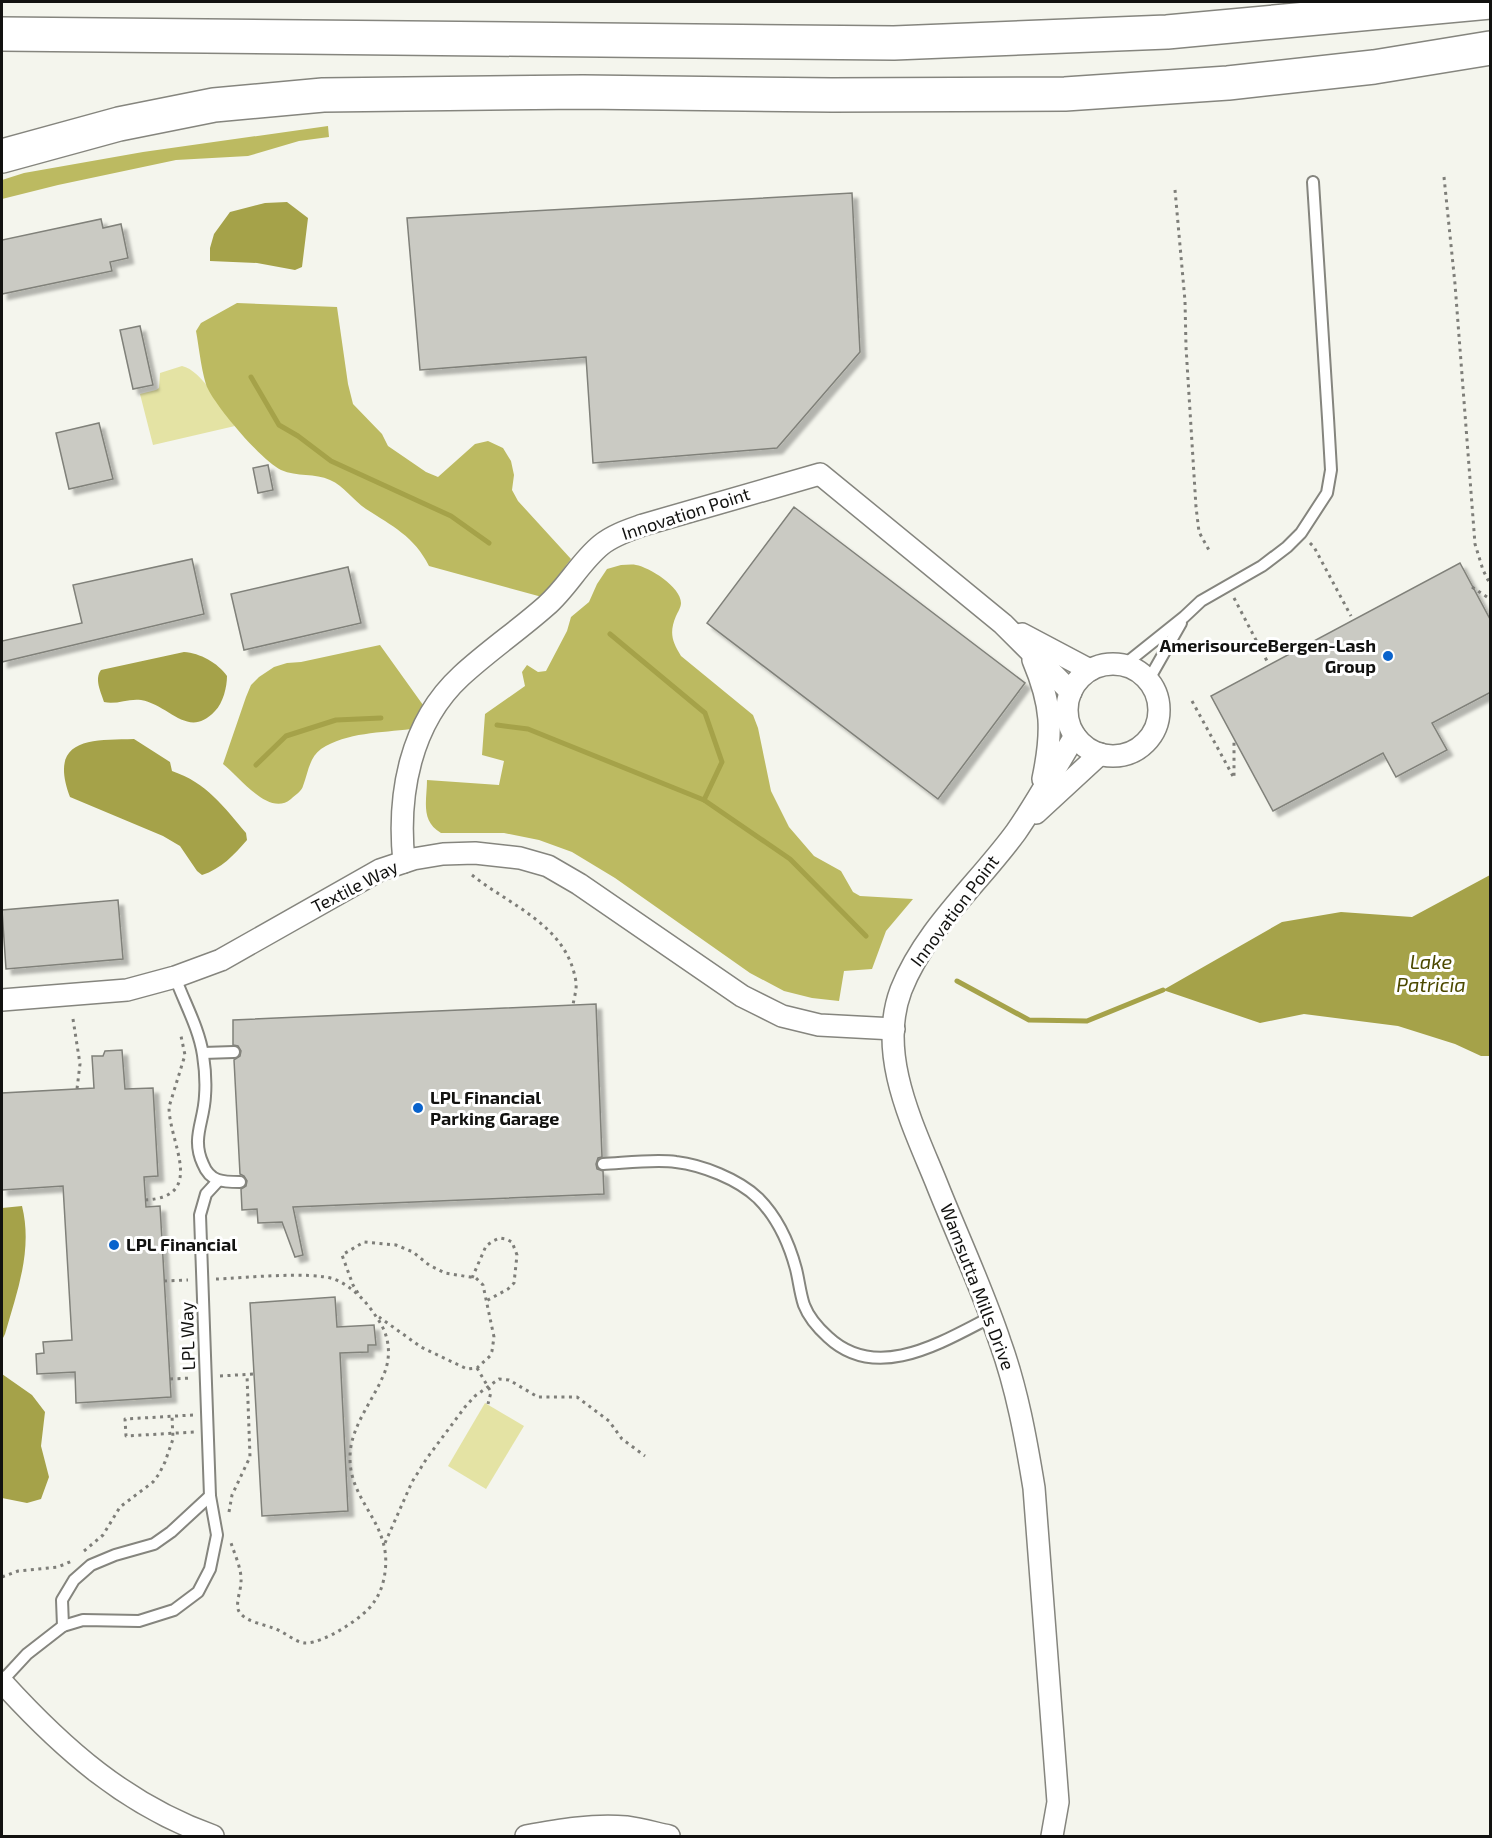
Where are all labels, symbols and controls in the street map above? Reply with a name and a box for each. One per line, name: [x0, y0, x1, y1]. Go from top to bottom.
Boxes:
street label: Innovation Point: [619, 482, 753, 544]
place label: AmerisourceBergen-Lash Group: [1160, 634, 1376, 677]
marker: AmerisourceBergen-Lash Group: [1381, 649, 1395, 663]
street label: Innovation Point: [905, 850, 1003, 970]
street label: Textile Way: [308, 855, 402, 917]
water label: Lake Patricia: [1396, 949, 1466, 996]
place label: LPL Financial Parking Garage: [430, 1086, 560, 1129]
marker: LPL Financial Parking Garage: [411, 1101, 425, 1115]
street label: Wamsutta Mills Drive: [936, 1200, 1020, 1373]
place label: LPL Financial: [126, 1233, 237, 1255]
marker: LPL Financial: [107, 1238, 121, 1252]
street label: LPL Way: [175, 1301, 199, 1371]

